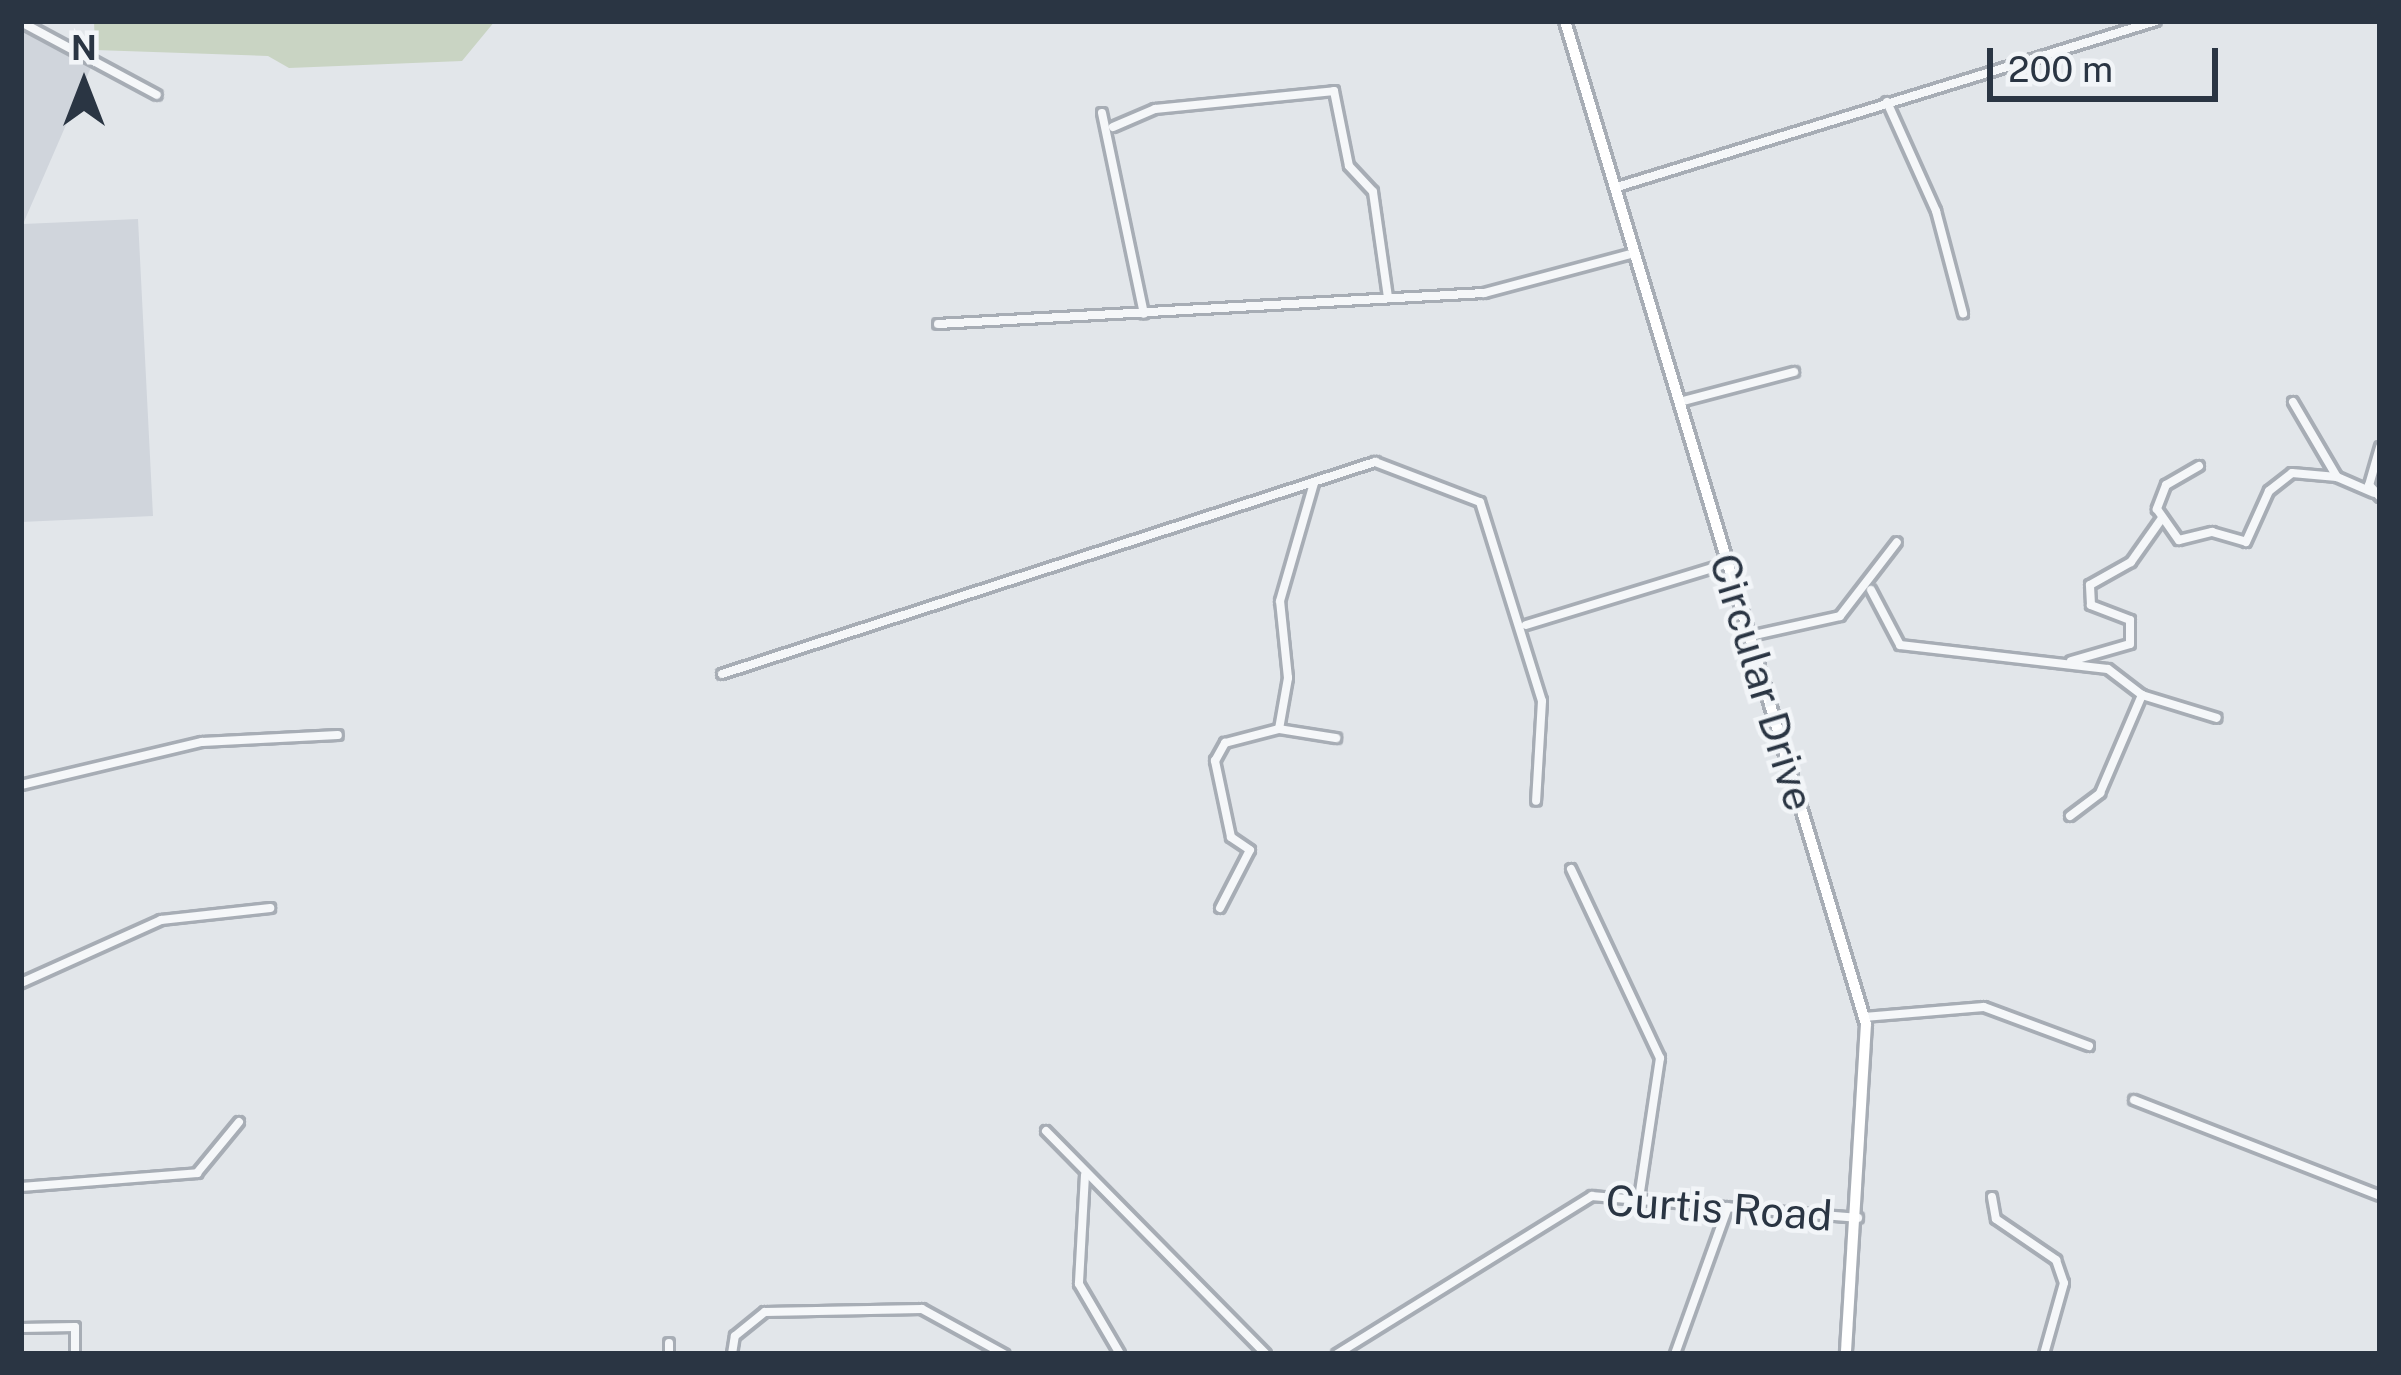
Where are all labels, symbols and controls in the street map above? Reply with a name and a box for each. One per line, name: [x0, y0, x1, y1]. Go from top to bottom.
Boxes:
north arrow: [24, 24, 144, 144]
scale bar: [1993, 24, 2224, 98]
text: N: [71, 29, 97, 67]
text: 200 m: [2008, 48, 2113, 90]
street label: Circular Drive: [1699, 547, 1825, 817]
street label: Curtis Road: [1604, 1175, 1834, 1241]

